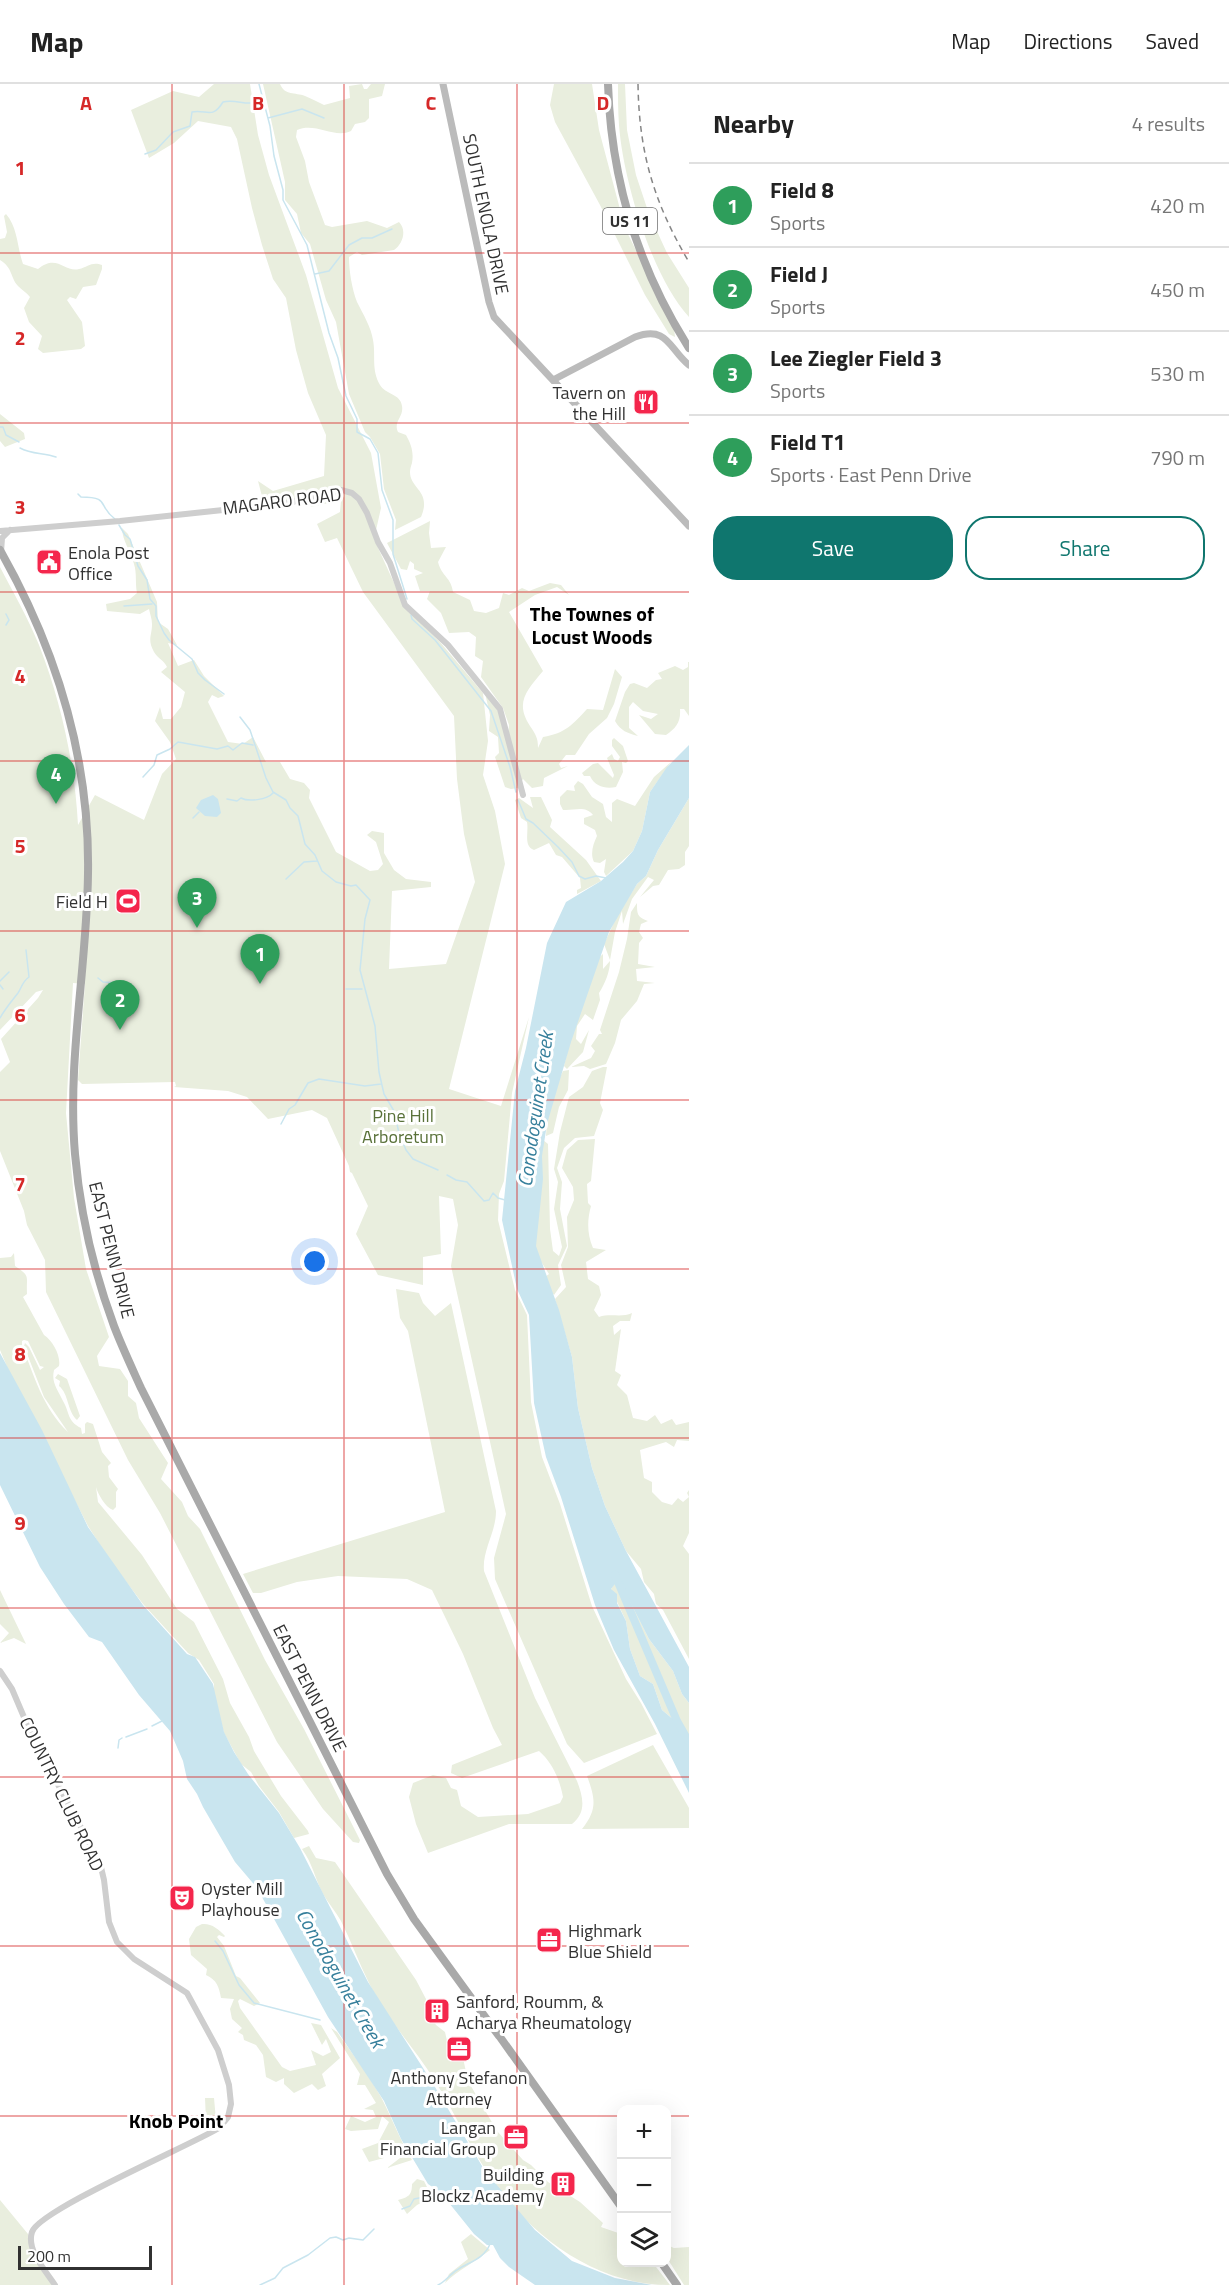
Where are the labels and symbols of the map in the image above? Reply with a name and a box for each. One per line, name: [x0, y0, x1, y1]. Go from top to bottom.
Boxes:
text: A: [80, 87, 92, 118]
text: B: [252, 87, 264, 118]
text: C: [426, 87, 437, 118]
text: D: [597, 87, 609, 118]
street label: SOUTH ENOLA DRIVE: [456, 131, 516, 297]
text: 1: [14, 152, 26, 183]
road number: US 11: [603, 208, 657, 234]
text: 2: [14, 322, 26, 353]
place label: Tavern on the Hill: [553, 379, 626, 427]
restaurant icon: Tavern on the Hill: [631, 387, 661, 417]
street label: MAGARO ROAD: [221, 480, 343, 522]
text: 3: [14, 491, 26, 522]
place label: Enola Post Office: [68, 539, 150, 587]
public building icon: Enola Post Office: [34, 547, 64, 577]
district label: The Townes of Locust Woods: [530, 598, 654, 652]
text: 4: [14, 660, 26, 691]
pin: 4: [36, 754, 76, 804]
text: 5: [14, 830, 26, 861]
pin: 3: [178, 878, 216, 928]
sports icon: Field H: [113, 886, 143, 916]
place label: Field H: [56, 888, 108, 915]
pin: 1: [240, 934, 280, 984]
pin: 2: [100, 980, 140, 1030]
text: 6: [14, 999, 26, 1030]
water label: Conodoguinet Creek: [509, 1027, 562, 1189]
park label: Pine Hill Arboretum: [362, 1102, 444, 1150]
text: 7: [14, 1168, 26, 1199]
street label: EAST PENN DRIVE: [82, 1179, 142, 1321]
your location: [300, 1247, 329, 1276]
text: 8: [14, 1338, 26, 1369]
text: 9: [14, 1507, 26, 1538]
street label: EAST PENN DRIVE: [266, 1619, 354, 1757]
street label: COUNTRY CLUB ROAD: [13, 1712, 111, 1876]
place label: Oyster Mill Playhouse: [201, 1875, 283, 1923]
theatre icon: Oyster Mill Playhouse: [167, 1883, 197, 1913]
water label: Conodoguinet Creek: [288, 1903, 395, 2055]
place label: Highmark Blue Shield: [568, 1917, 652, 1965]
office icon: Highmark Blue Shield: [534, 1925, 564, 1955]
place label: Sanford, Roumm, & Acharya Rheumatology: [456, 1988, 632, 2036]
building icon: Sanford, Roumm, & Acharya Rheumatology: [422, 1996, 452, 2026]
office icon: Anthony Stefanon Attorney: [444, 2034, 474, 2064]
place label: Anthony Stefanon Attorney: [391, 2064, 527, 2112]
district label: Knob Point: [129, 2105, 223, 2136]
place label: Langan Financial Group: [380, 2114, 496, 2162]
office icon: Langan Financial Group: [501, 2122, 531, 2152]
place label: Building Blockz Academy: [421, 2161, 544, 2209]
building icon: Building Blockz Academy: [548, 2169, 578, 2199]
scale bar: [18, 2243, 152, 2270]

